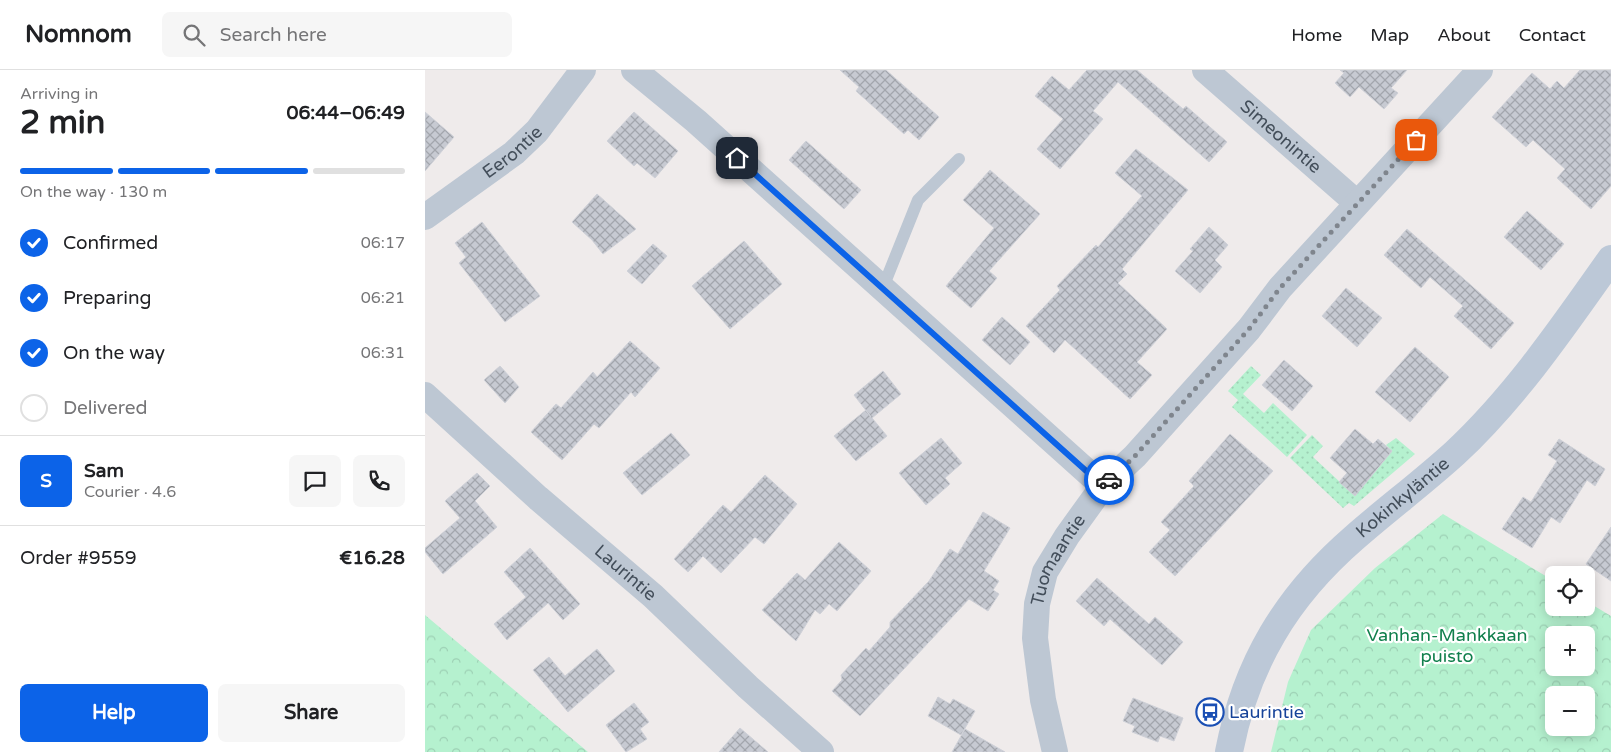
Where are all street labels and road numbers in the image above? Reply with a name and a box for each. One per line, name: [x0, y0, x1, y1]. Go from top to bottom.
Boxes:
street label: Simeonintie: [1236, 95, 1326, 178]
street label: Eerontie: [478, 121, 547, 183]
street label: Kokinkyläntie: [1351, 452, 1454, 543]
street label: Tuomaantie: [1026, 510, 1090, 608]
street label: Laurintie: [590, 540, 661, 605]

